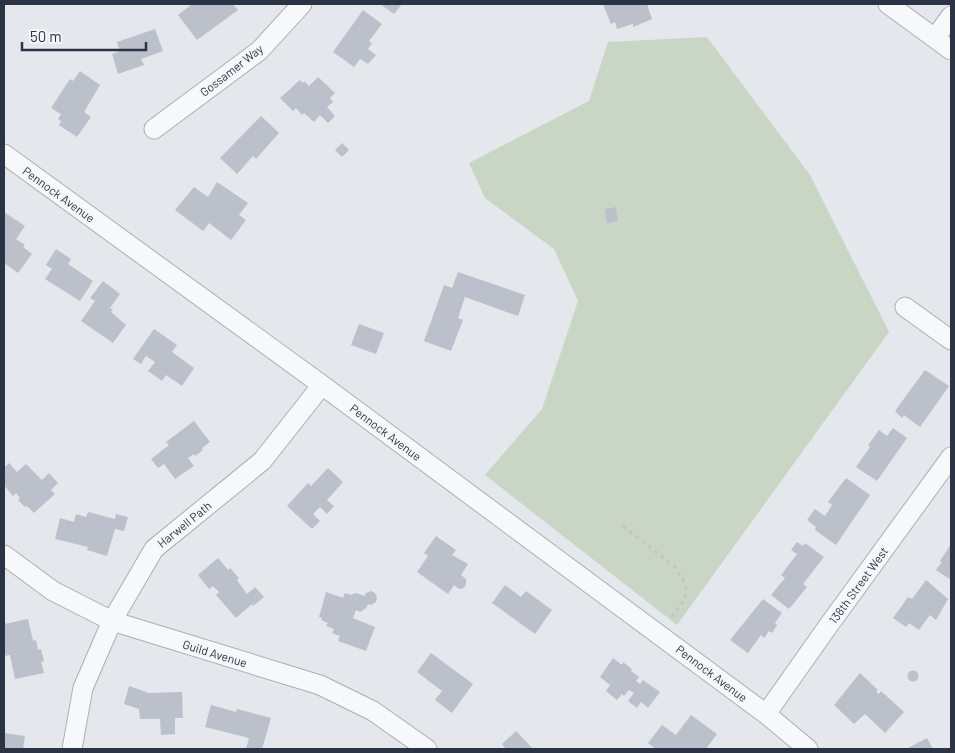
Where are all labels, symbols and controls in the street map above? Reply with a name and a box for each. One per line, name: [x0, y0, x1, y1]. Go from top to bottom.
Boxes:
scale bar: [22, 20, 146, 52]
text: 50 m: [30, 27, 62, 45]
street label: Gossamer Way: [197, 41, 266, 99]
street label: Pennock Avenue: [20, 163, 98, 225]
street label: Pennock Avenue: [348, 401, 424, 463]
street label: Harwell Path: [154, 498, 214, 550]
street label: 138th Street West: [825, 544, 891, 626]
street label: Guild Avenue: [181, 637, 249, 669]
street label: Pennock Avenue: [674, 642, 750, 704]

